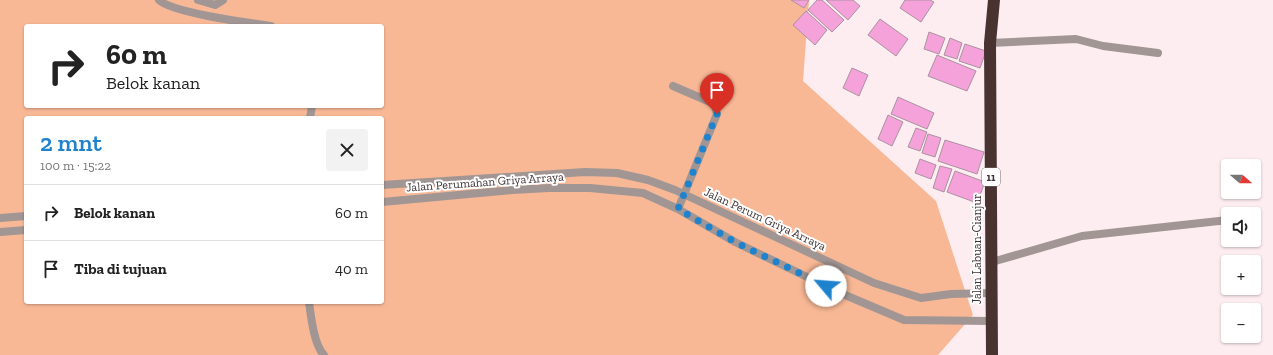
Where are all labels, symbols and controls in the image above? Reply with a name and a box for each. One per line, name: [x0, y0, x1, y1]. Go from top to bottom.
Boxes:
text: 60 m: [106, 38, 167, 71]
icon: right: [40, 40, 92, 92]
text: Belok kanan: [106, 72, 200, 94]
pin: [700, 73, 734, 114]
icon: arrive: [706, 79, 728, 101]
text: 2 mnt: [40, 128, 102, 157]
button: close: [326, 129, 368, 171]
text: 100 m · 15:22: [40, 158, 111, 173]
north arrow: [1221, 159, 1261, 199]
map controls: [1221, 159, 1261, 343]
road number: 11: [982, 168, 1000, 186]
street label: Jalan Perumahan Griya Arraya: [406, 169, 564, 194]
street label: Jalan Perum Griya Arraya: [702, 185, 828, 253]
street label: Jalan Labuan-Cianjur: [970, 194, 985, 304]
icon: right: [40, 202, 62, 224]
text: Belok kanan: [74, 204, 155, 222]
text: 60 m: [335, 204, 368, 222]
button: sound: [1221, 207, 1261, 247]
button: +: [1221, 255, 1261, 295]
icon: arrive: [40, 258, 62, 280]
text: Tiba di tujuan: [74, 260, 167, 278]
text: 40 m: [335, 260, 368, 278]
position arrow: [805, 265, 847, 307]
button: −: [1221, 303, 1261, 343]

